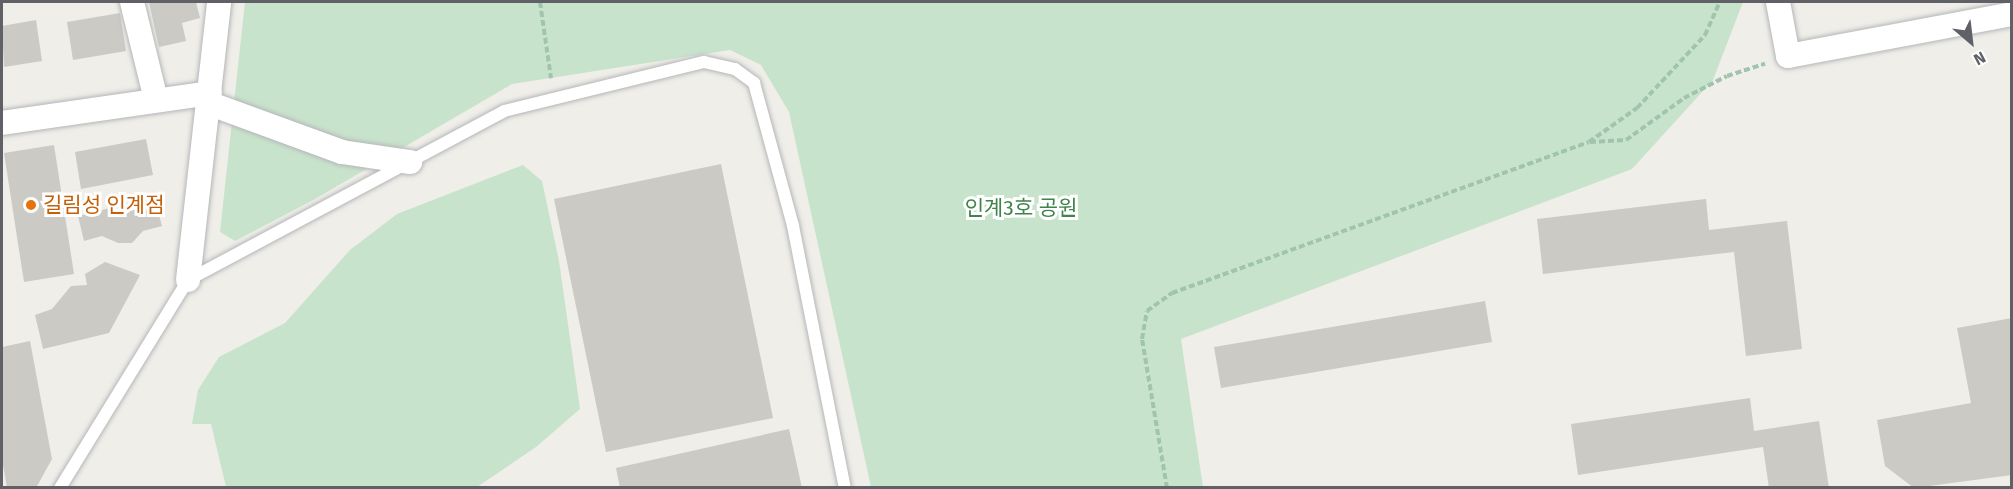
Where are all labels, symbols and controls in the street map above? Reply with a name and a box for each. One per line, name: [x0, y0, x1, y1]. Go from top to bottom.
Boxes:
north arrow: [1941, 12, 2001, 72]
text: N: [1971, 47, 1989, 69]
place label: 길림성 인계점: [43, 192, 164, 218]
park label: 인계3호 공원: [965, 195, 1077, 221]
marker: 길림성 인계점: [24, 198, 38, 212]

